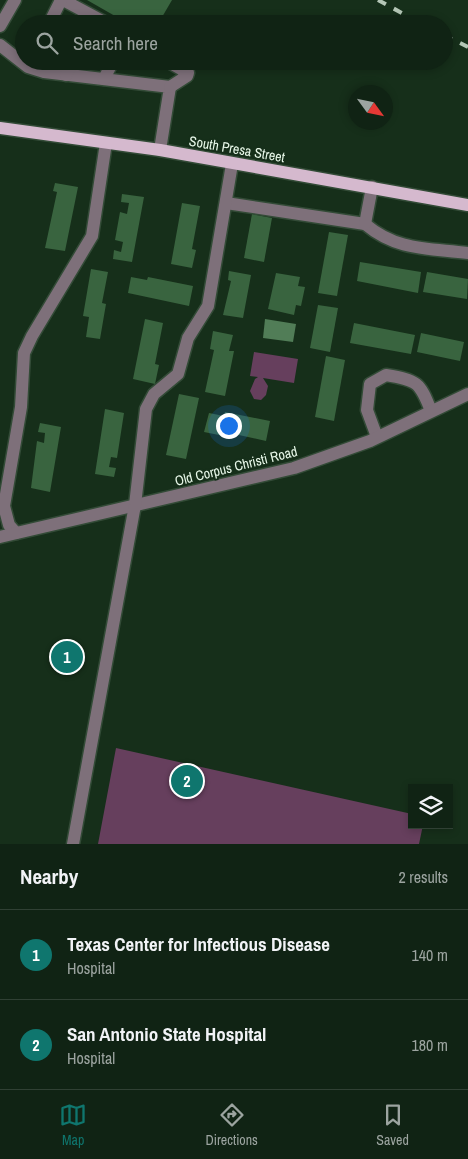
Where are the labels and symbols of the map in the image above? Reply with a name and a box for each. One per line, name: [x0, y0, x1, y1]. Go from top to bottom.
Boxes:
north arrow: [348, 85, 393, 130]
street label: South Presa Street: [188, 132, 286, 166]
your location: [216, 413, 242, 439]
street label: Old Corpus Christi Road: [173, 442, 299, 490]
pin: 1: [51, 638, 83, 676]
pin: 2: [171, 762, 203, 800]

